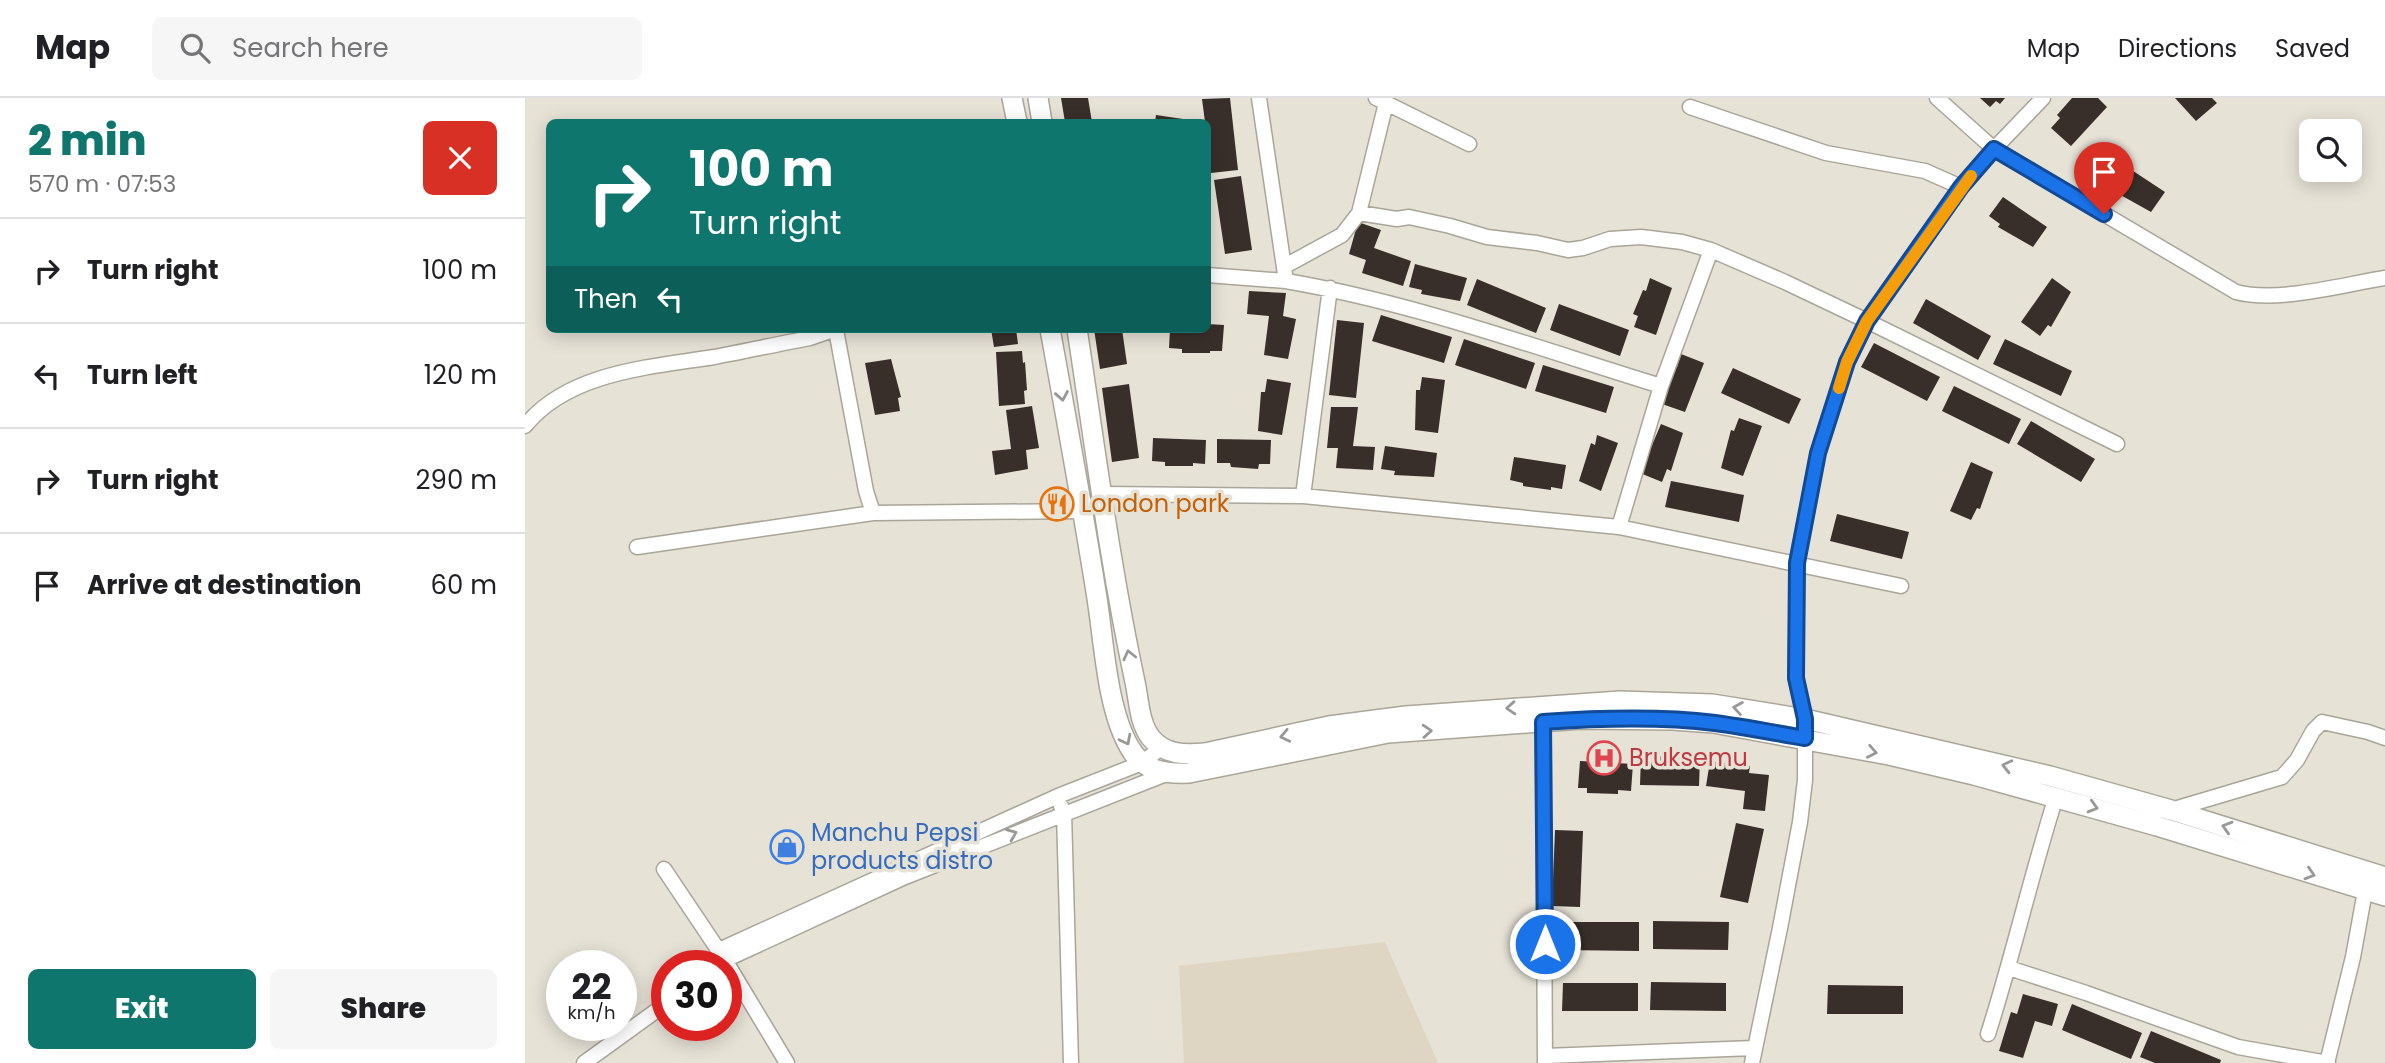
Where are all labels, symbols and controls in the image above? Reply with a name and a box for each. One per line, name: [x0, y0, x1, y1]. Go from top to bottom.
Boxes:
search box: [152, 17, 642, 80]
text: Map: [35, 24, 110, 71]
icon: search: [176, 29, 214, 67]
text: Search here: [232, 30, 389, 66]
text: Map: [2027, 32, 2080, 65]
text: Directions: [2118, 32, 2237, 65]
text: Saved: [2275, 32, 2350, 65]
text: 2 min: [28, 111, 146, 170]
map controls: [2299, 119, 2362, 182]
button: search: [2299, 119, 2362, 182]
button: close: [423, 121, 497, 195]
text: 100 m: [689, 135, 834, 203]
pin: [2074, 142, 2134, 214]
icon: right: [574, 147, 665, 238]
icon: arrive: [2085, 153, 2123, 191]
text: 570 m · 07:53: [28, 168, 176, 200]
text: Turn right: [689, 200, 841, 245]
icon: right: [28, 252, 66, 290]
text: Turn right: [87, 252, 219, 288]
text: 100 m: [422, 252, 497, 288]
icon: left: [651, 280, 689, 318]
text: Then: [574, 281, 637, 317]
icon: left: [28, 357, 66, 395]
text: Turn left: [87, 357, 198, 393]
text: 120 m: [424, 357, 497, 393]
one-way arrow: [1054, 390, 1069, 402]
icon: right: [28, 462, 66, 500]
text: Turn right: [87, 462, 219, 498]
text: 290 m: [416, 462, 497, 498]
restaurant icon: London park: [1038, 485, 1076, 523]
place label: London park: [1081, 487, 1230, 520]
icon: arrive: [28, 567, 66, 605]
text: Arrive at destination: [87, 567, 362, 603]
text: 60 m: [430, 567, 497, 603]
one-way arrow: [1123, 649, 1137, 661]
one-way arrow: [1505, 700, 1516, 715]
one-way arrow: [1732, 701, 1744, 716]
one-way arrow: [1421, 723, 1432, 738]
one-way arrow: [1279, 727, 1291, 742]
one-way arrow: [1117, 732, 1131, 745]
hospital icon: Bruksemu: [1585, 739, 1623, 777]
place label: Bruksemu: [1629, 741, 1748, 774]
one-way arrow: [1866, 743, 1878, 758]
one-way arrow: [2001, 760, 2013, 774]
one-way arrow: [2086, 799, 2098, 814]
place label: Manchu Pepsi products distro: [811, 816, 993, 877]
one-way arrow: [2221, 820, 2233, 835]
shop icon: Manchu Pepsi products distro: [768, 828, 806, 866]
one-way arrow: [1005, 828, 1017, 842]
one-way arrow: [2304, 865, 2316, 880]
position arrow: [1508, 907, 1582, 981]
speed limit sign: 30: [651, 950, 742, 1041]
text: 22: [572, 962, 611, 1011]
button: Exit: [28, 969, 256, 1049]
button: Share: [270, 969, 497, 1049]
text: km/h: [568, 1000, 615, 1025]

